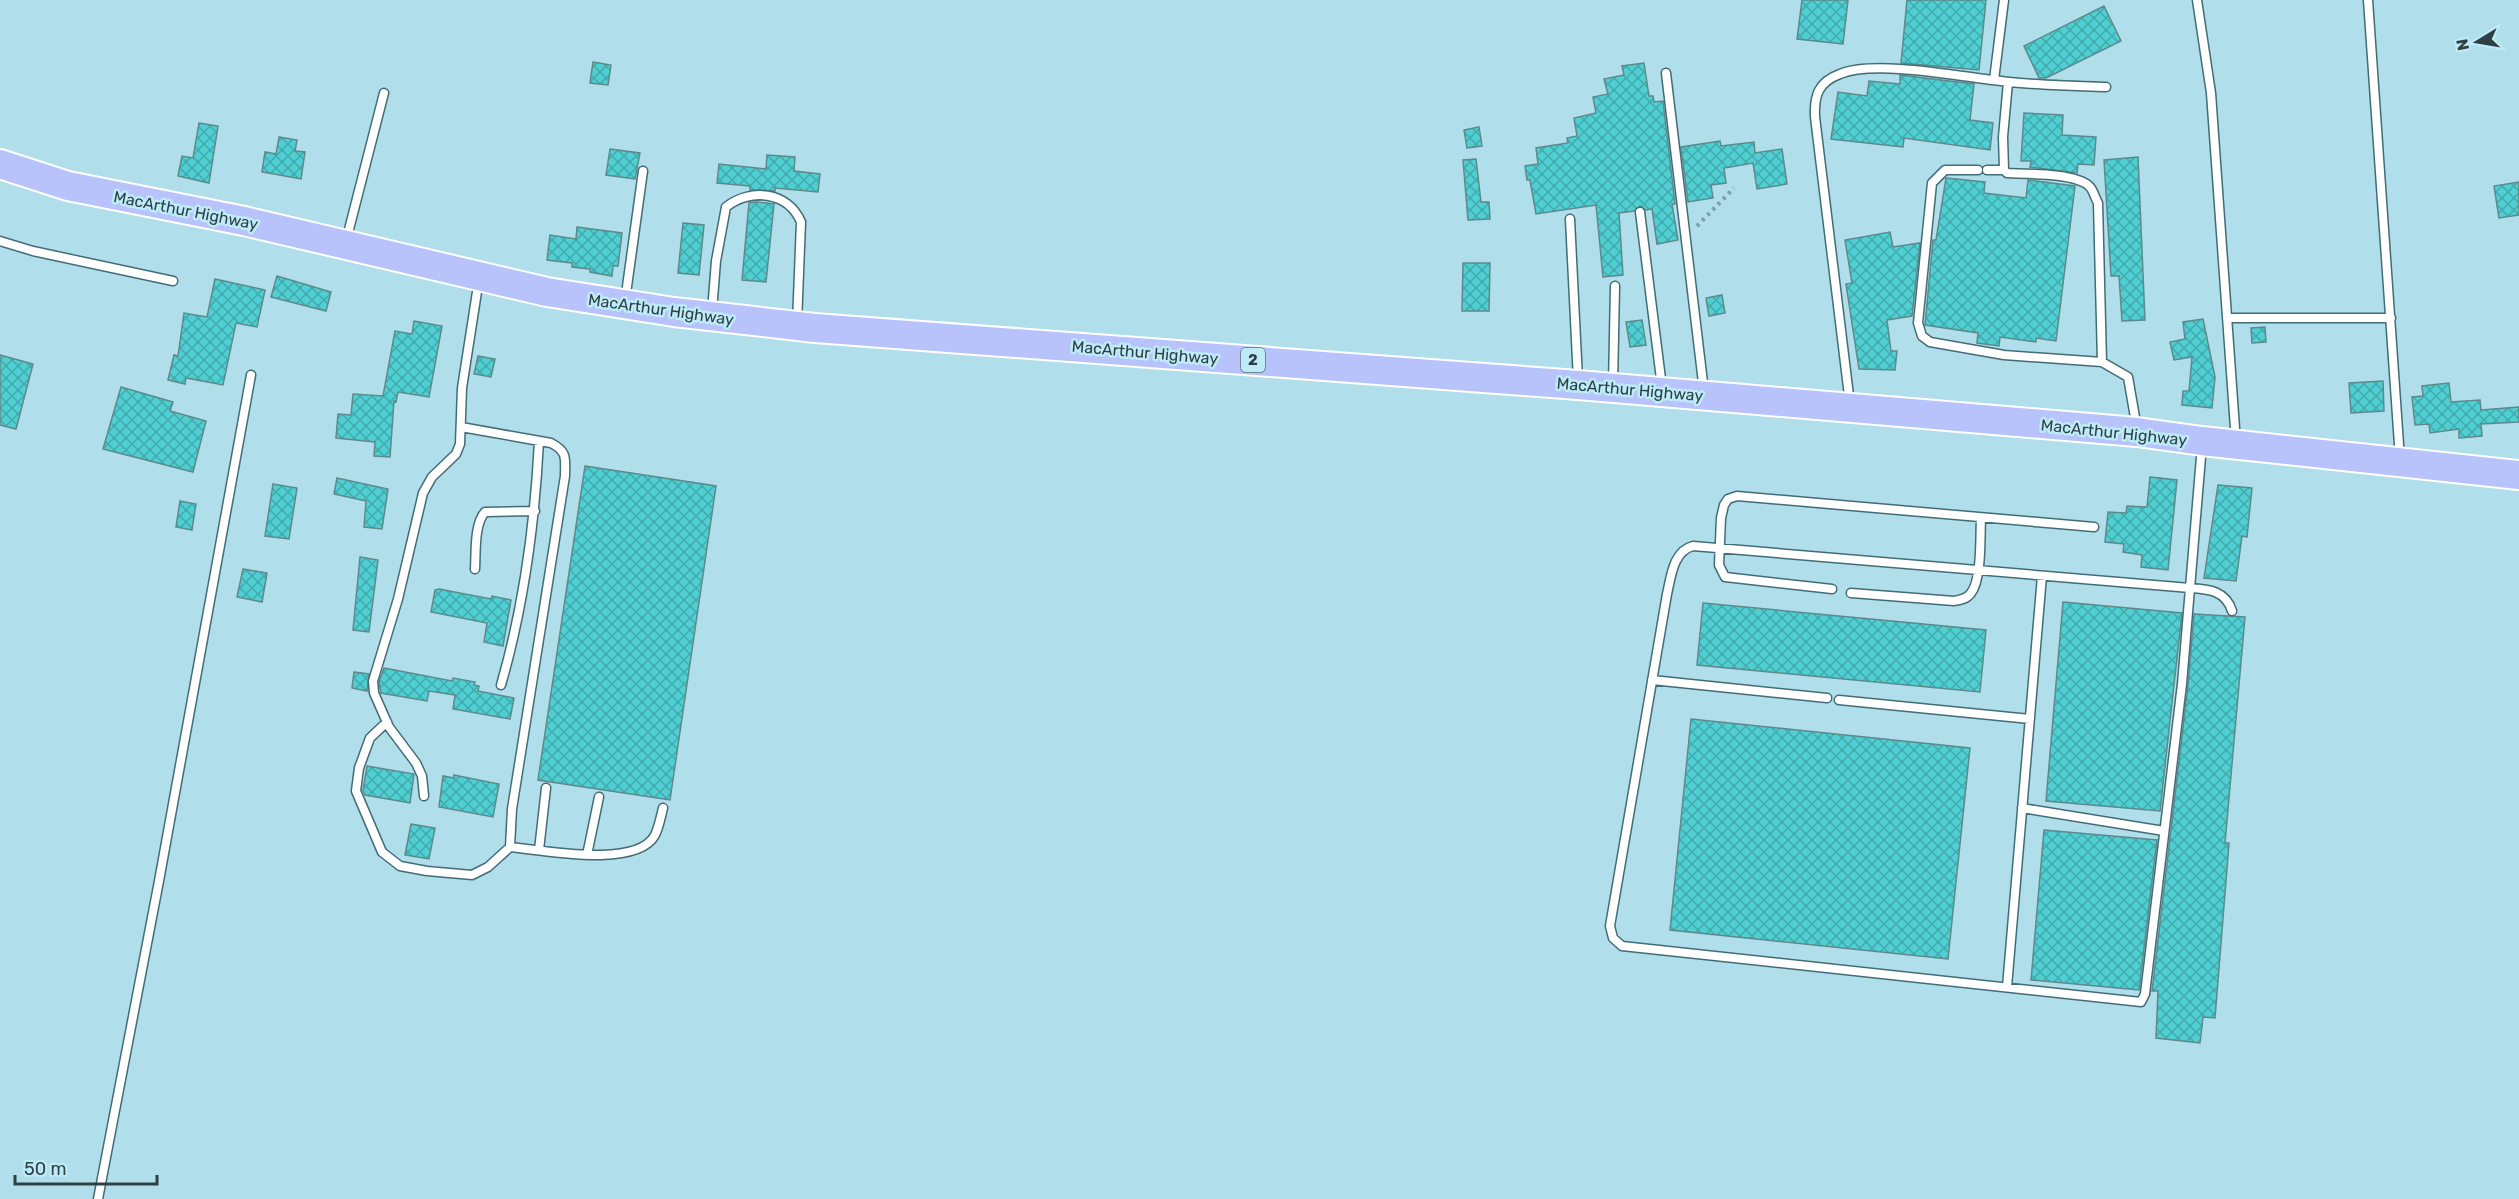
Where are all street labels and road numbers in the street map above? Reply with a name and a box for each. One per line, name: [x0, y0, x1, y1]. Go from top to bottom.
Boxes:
street label: MacArthur Highway: [112, 187, 260, 234]
street label: MacArthur Highway: [587, 290, 735, 329]
street label: MacArthur Highway: [1071, 337, 1219, 368]
road number: 2: [1241, 348, 1265, 372]
street label: MacArthur Highway: [1556, 374, 1704, 405]
street label: MacArthur Highway: [2040, 415, 2188, 450]

